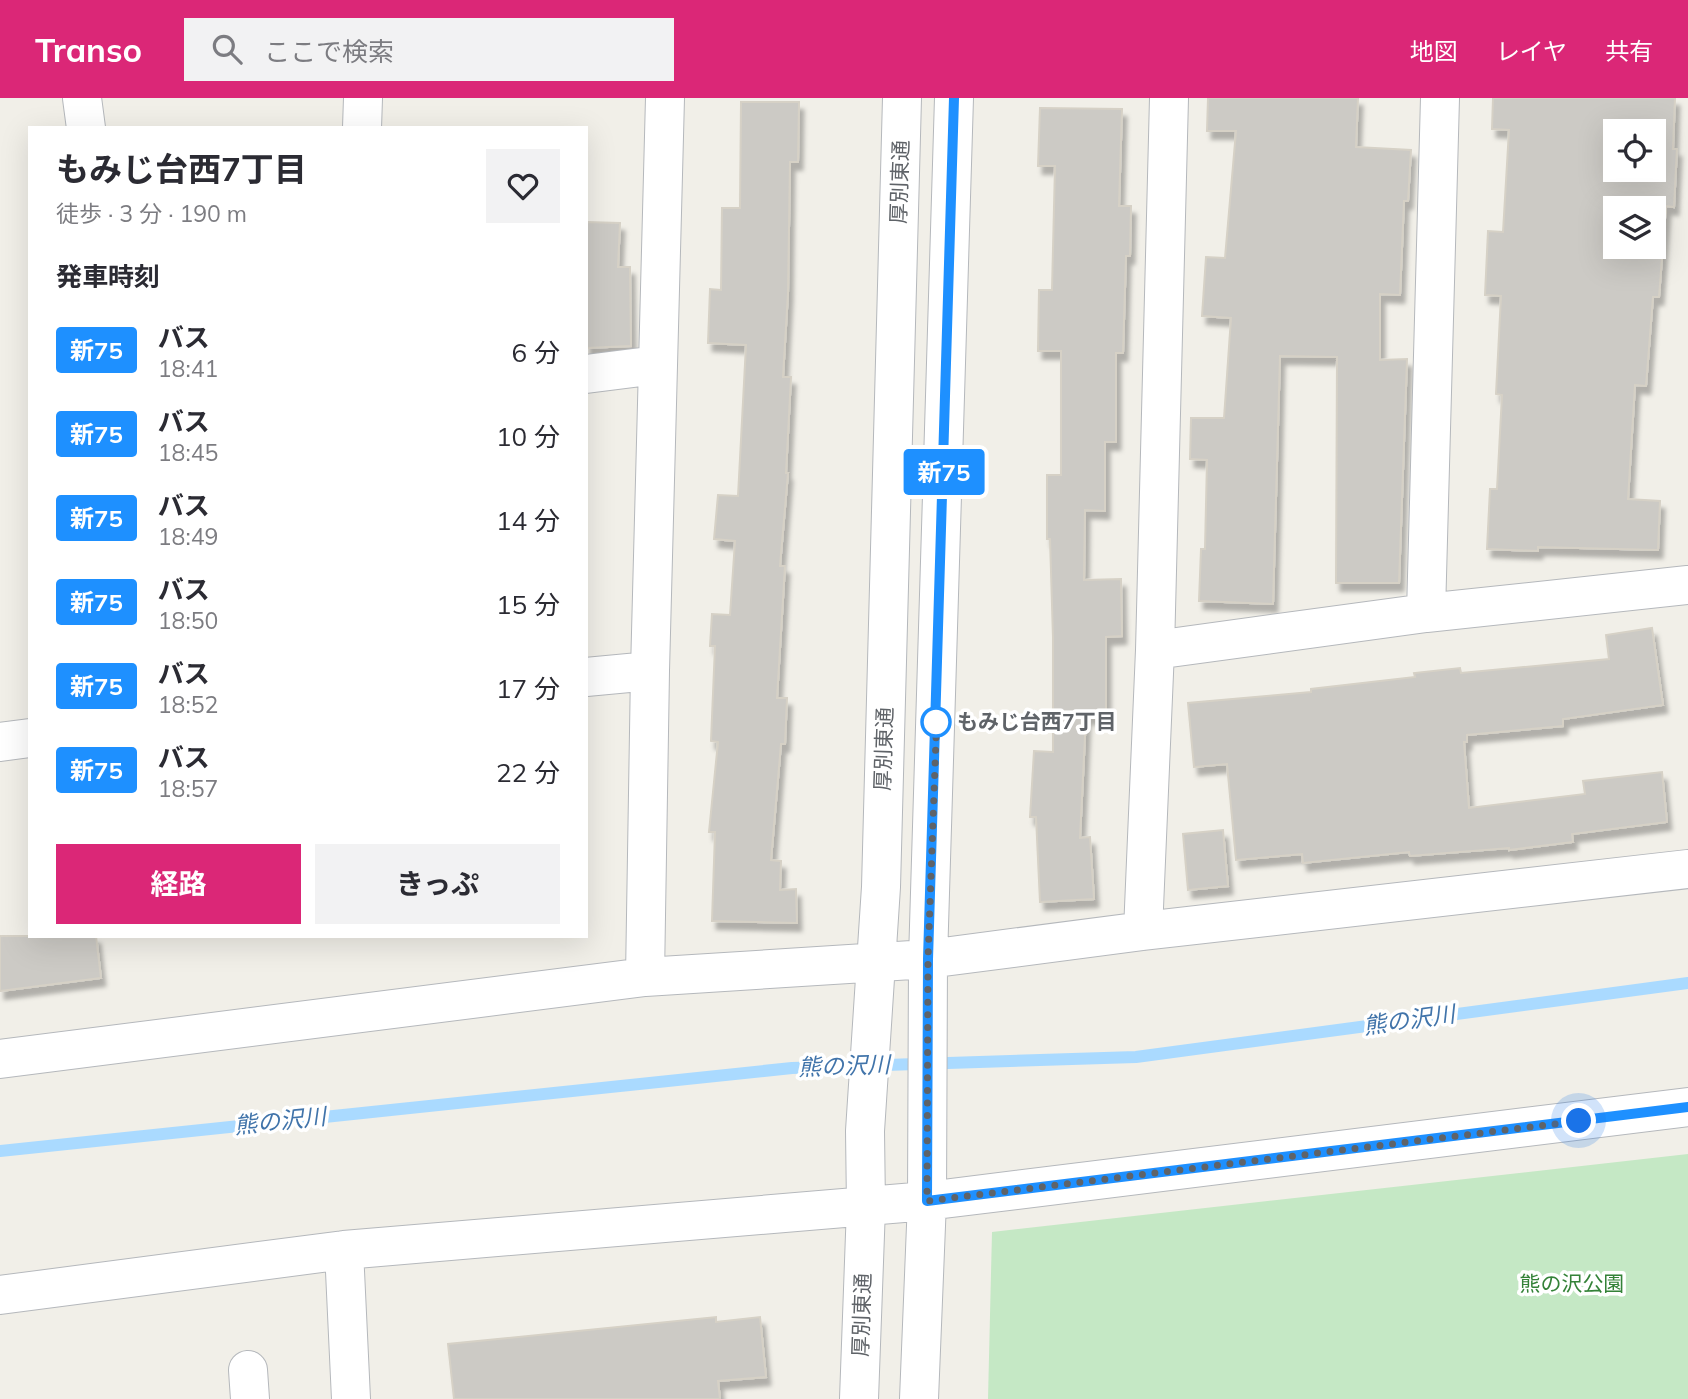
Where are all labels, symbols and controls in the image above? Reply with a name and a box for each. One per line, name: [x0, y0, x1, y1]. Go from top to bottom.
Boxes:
search box: [184, 18, 674, 81]
text: Transo: [35, 29, 142, 70]
icon: search: [208, 30, 246, 68]
text: ここで検索: [264, 35, 394, 68]
text: 地図: [1410, 36, 1458, 66]
text: レイヤ: [1496, 36, 1567, 66]
text: 共有: [1605, 36, 1653, 66]
map controls: [1603, 119, 1666, 259]
button: locate: [1603, 119, 1666, 182]
street label: 厚別東通: [885, 140, 913, 224]
text: もみじ台西7丁目: [56, 148, 307, 189]
button: heart: [486, 149, 560, 223]
button: layers: [1603, 196, 1666, 259]
text: 徒歩 · 3 分 · 190 m: [56, 199, 247, 228]
text: 発車時刻: [56, 260, 160, 293]
text: バス: [158, 321, 210, 354]
text: 新75: [70, 335, 123, 365]
text: 6 分: [512, 336, 560, 369]
text: 18:41: [158, 354, 218, 383]
text: バス: [158, 405, 210, 438]
text: 新75: [70, 419, 123, 449]
text: 10 分: [496, 420, 560, 453]
text: 18:45: [158, 438, 218, 467]
line badge: 新75: [904, 449, 984, 495]
text: 新75: [918, 457, 970, 487]
text: バス: [158, 489, 210, 522]
text: 新75: [70, 503, 123, 533]
text: 14 分: [496, 504, 560, 537]
text: 18:49: [158, 522, 218, 551]
text: バス: [158, 573, 210, 606]
text: 新75: [70, 587, 123, 617]
text: 15 分: [496, 588, 560, 621]
text: 18:50: [158, 606, 218, 635]
text: バス: [158, 657, 210, 690]
text: 新75: [70, 671, 123, 701]
text: 17 分: [496, 672, 560, 705]
text: 18:52: [158, 690, 218, 719]
street label: 厚別東通: [869, 707, 897, 791]
marker: もみじ台西7丁目: [921, 707, 951, 737]
place label: もみじ台西7丁目: [957, 708, 1117, 734]
text: バス: [158, 741, 210, 774]
text: 新75: [70, 755, 123, 785]
text: 22 分: [496, 756, 560, 789]
text: 18:57: [158, 774, 218, 803]
button: 経路: [56, 844, 301, 924]
button: きっぷ: [315, 844, 560, 924]
water label: 熊の沢川: [1361, 998, 1459, 1040]
water label: 熊の沢川: [798, 1049, 893, 1082]
water label: 熊の沢川: [233, 1101, 330, 1140]
your location: [1561, 1103, 1596, 1138]
park label: 熊の沢公園: [1520, 1270, 1625, 1296]
street label: 厚別東通: [847, 1273, 875, 1357]

